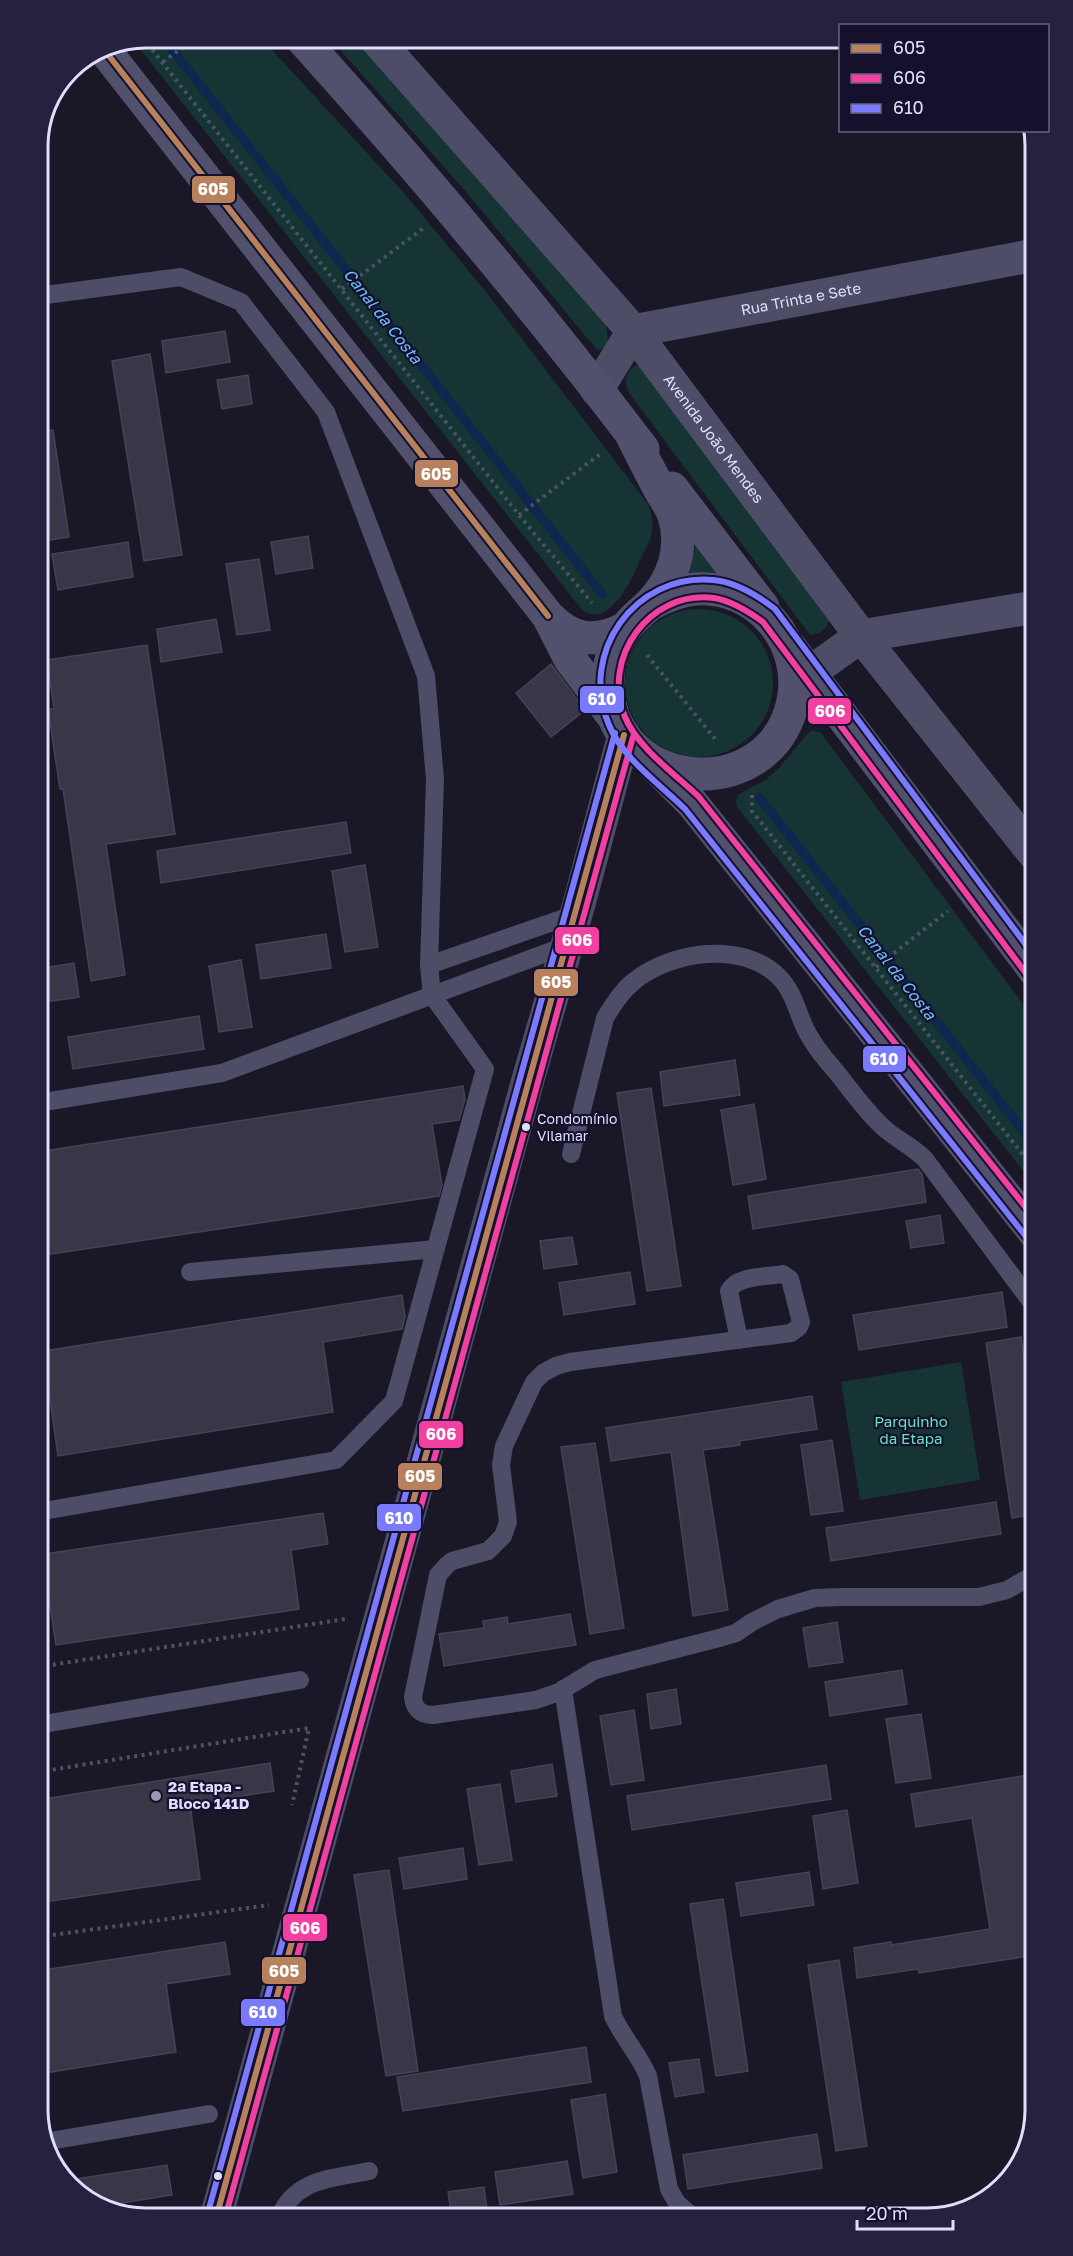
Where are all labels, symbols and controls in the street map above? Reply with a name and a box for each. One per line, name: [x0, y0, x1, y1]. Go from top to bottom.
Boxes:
legend: [839, 24, 1049, 132]
text: 605: [893, 36, 926, 58]
text: 606: [893, 66, 926, 88]
text: 610: [893, 96, 924, 118]
line badge: 605: [191, 175, 236, 204]
text: 605: [198, 179, 228, 199]
water label: Canal da Costa: [340, 264, 427, 368]
street label: Rua Trinta e Sete: [739, 278, 863, 318]
street label: Avenida João Mendes: [660, 370, 768, 506]
line badge: 605: [414, 459, 459, 488]
text: 605: [421, 464, 451, 484]
line badge: 610: [579, 685, 625, 714]
text: 610: [588, 689, 616, 709]
line badge: 606: [807, 697, 852, 725]
text: 606: [815, 701, 845, 721]
water label: Canal da Costa: [854, 920, 941, 1024]
line badge: 606: [554, 926, 600, 955]
text: 606: [562, 930, 592, 950]
line badge: 605: [533, 968, 579, 997]
text: 605: [541, 972, 571, 992]
line badge: 610: [862, 1045, 907, 1073]
text: 610: [870, 1049, 898, 1069]
place label: Condomínio Vilamar: [537, 1110, 617, 1144]
marker: Condomínio Vilamar: [520, 1121, 532, 1133]
park label: Parquinho da Etapa: [874, 1412, 948, 1447]
line badge: 606: [418, 1420, 464, 1449]
text: 606: [426, 1424, 456, 1444]
line badge: 605: [397, 1462, 443, 1491]
text: 605: [405, 1466, 435, 1486]
line badge: 610: [376, 1503, 422, 1532]
text: 610: [385, 1508, 413, 1528]
place label: 2ª Etapa - Bloco 141D: [168, 1777, 250, 1812]
marker: 2ª Etapa - Bloco 141D: [149, 1789, 163, 1803]
line badge: 606: [282, 1913, 328, 1942]
text: 606: [290, 1918, 320, 1938]
line badge: 605: [261, 1956, 307, 1985]
text: 605: [269, 1961, 299, 1981]
line badge: 610: [240, 1998, 286, 2027]
text: 610: [249, 2002, 277, 2022]
unlabelled marker: [212, 2170, 224, 2182]
scale bar: [857, 2193, 953, 2231]
text: 20 m: [866, 2202, 908, 2224]

